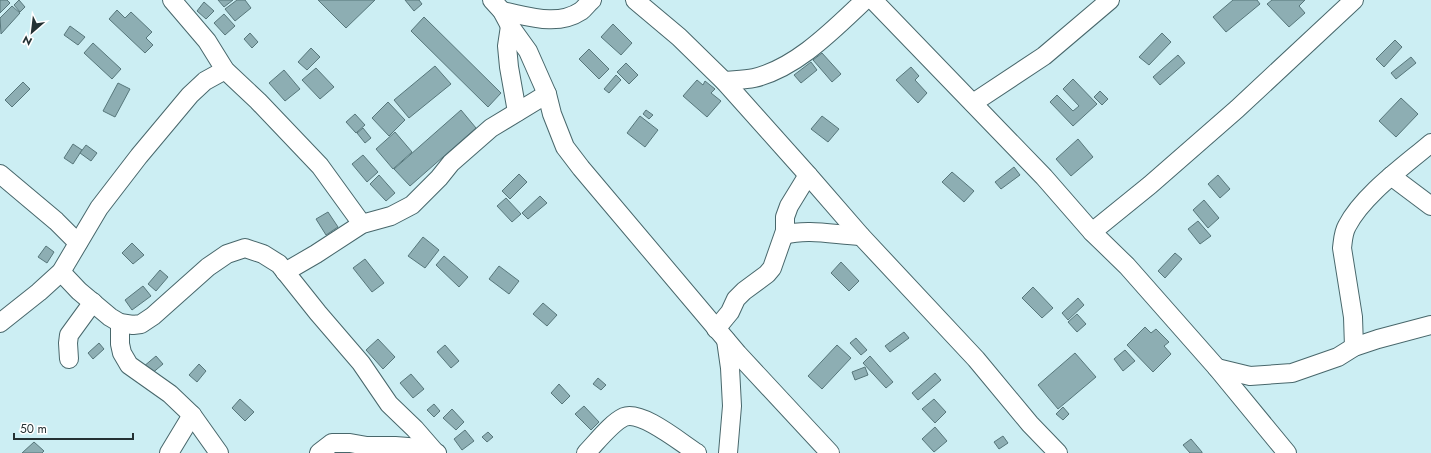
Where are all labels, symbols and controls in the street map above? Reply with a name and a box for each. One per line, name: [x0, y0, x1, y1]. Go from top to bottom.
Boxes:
north arrow: [12, 12, 52, 52]
text: N: [20, 32, 35, 50]
scale bar: [14, 415, 133, 441]
text: 50 m: [20, 420, 47, 438]

